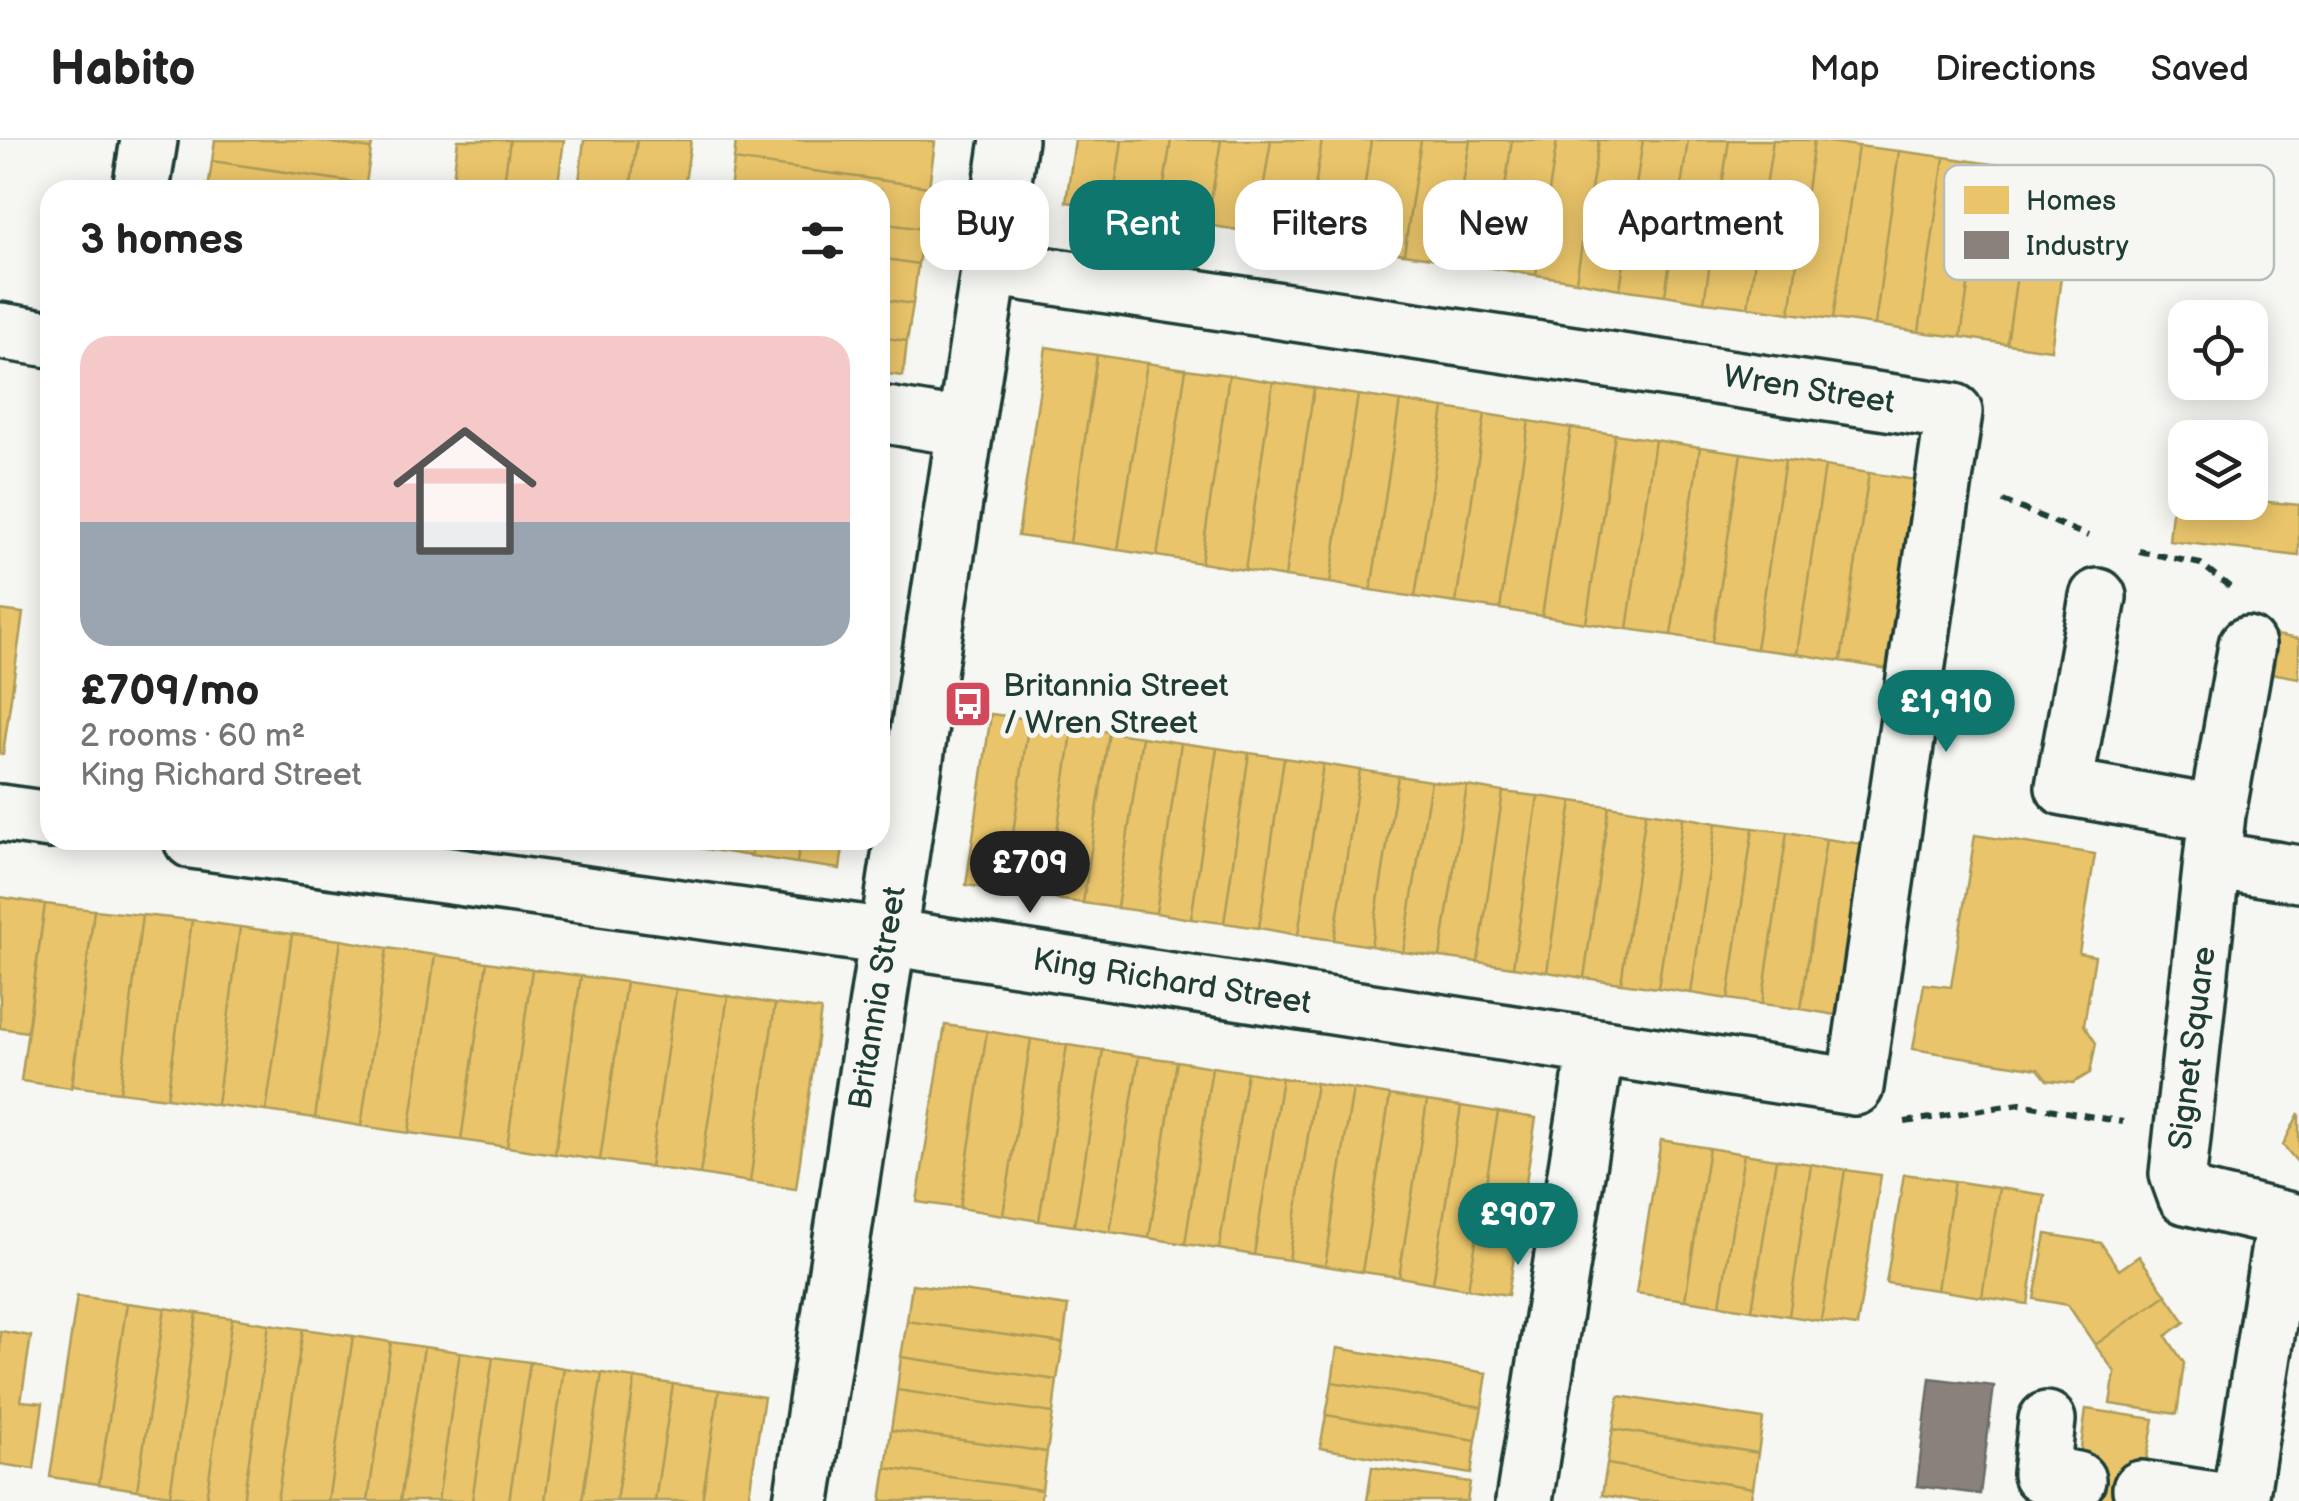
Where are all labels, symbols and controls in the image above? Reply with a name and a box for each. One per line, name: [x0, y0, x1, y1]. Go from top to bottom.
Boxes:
text: Habito: [50, 41, 196, 98]
text: Map: [1810, 48, 1880, 91]
text: Directions: [1935, 48, 2096, 91]
text: Saved: [2151, 48, 2249, 91]
legend: [1944, 165, 2274, 280]
chip: Buy: [920, 180, 1049, 270]
chip: Rent: [1069, 180, 1215, 270]
chip: Filters: [1235, 180, 1403, 270]
chip: New: [1423, 180, 1563, 270]
chip: Apartment: [1583, 180, 1819, 270]
text: Homes: [2026, 185, 2116, 218]
icon: filters: [795, 213, 850, 268]
text: 3 homes: [80, 215, 243, 266]
text: Industry: [2026, 230, 2129, 263]
map controls: [2168, 300, 2268, 520]
button: locate: [2168, 300, 2268, 400]
street label: Wren Street: [1721, 357, 1898, 423]
icon: home: [375, 401, 555, 581]
button: layers: [2168, 420, 2268, 520]
text: £709/mo: [80, 666, 260, 717]
place label: Britannia Street / Wren Street: [1003, 667, 1229, 743]
pin: £1,910: [1865, 670, 2027, 755]
bus stop icon: Britannia Street / Wren Street: [942, 678, 994, 730]
text: £1,910: [1900, 683, 1992, 722]
text: 2 rooms · 60 m²: [80, 717, 305, 756]
text: King Richard Street: [80, 756, 361, 795]
pin: £709: [971, 831, 1089, 916]
text: £709: [992, 844, 1068, 883]
street label: Britannia Street: [841, 883, 915, 1112]
street label: King Richard Street: [1030, 941, 1314, 1023]
street label: Signet Square: [2161, 944, 2225, 1152]
pin: £907: [1459, 1183, 1577, 1268]
text: £907: [1480, 1196, 1556, 1235]

